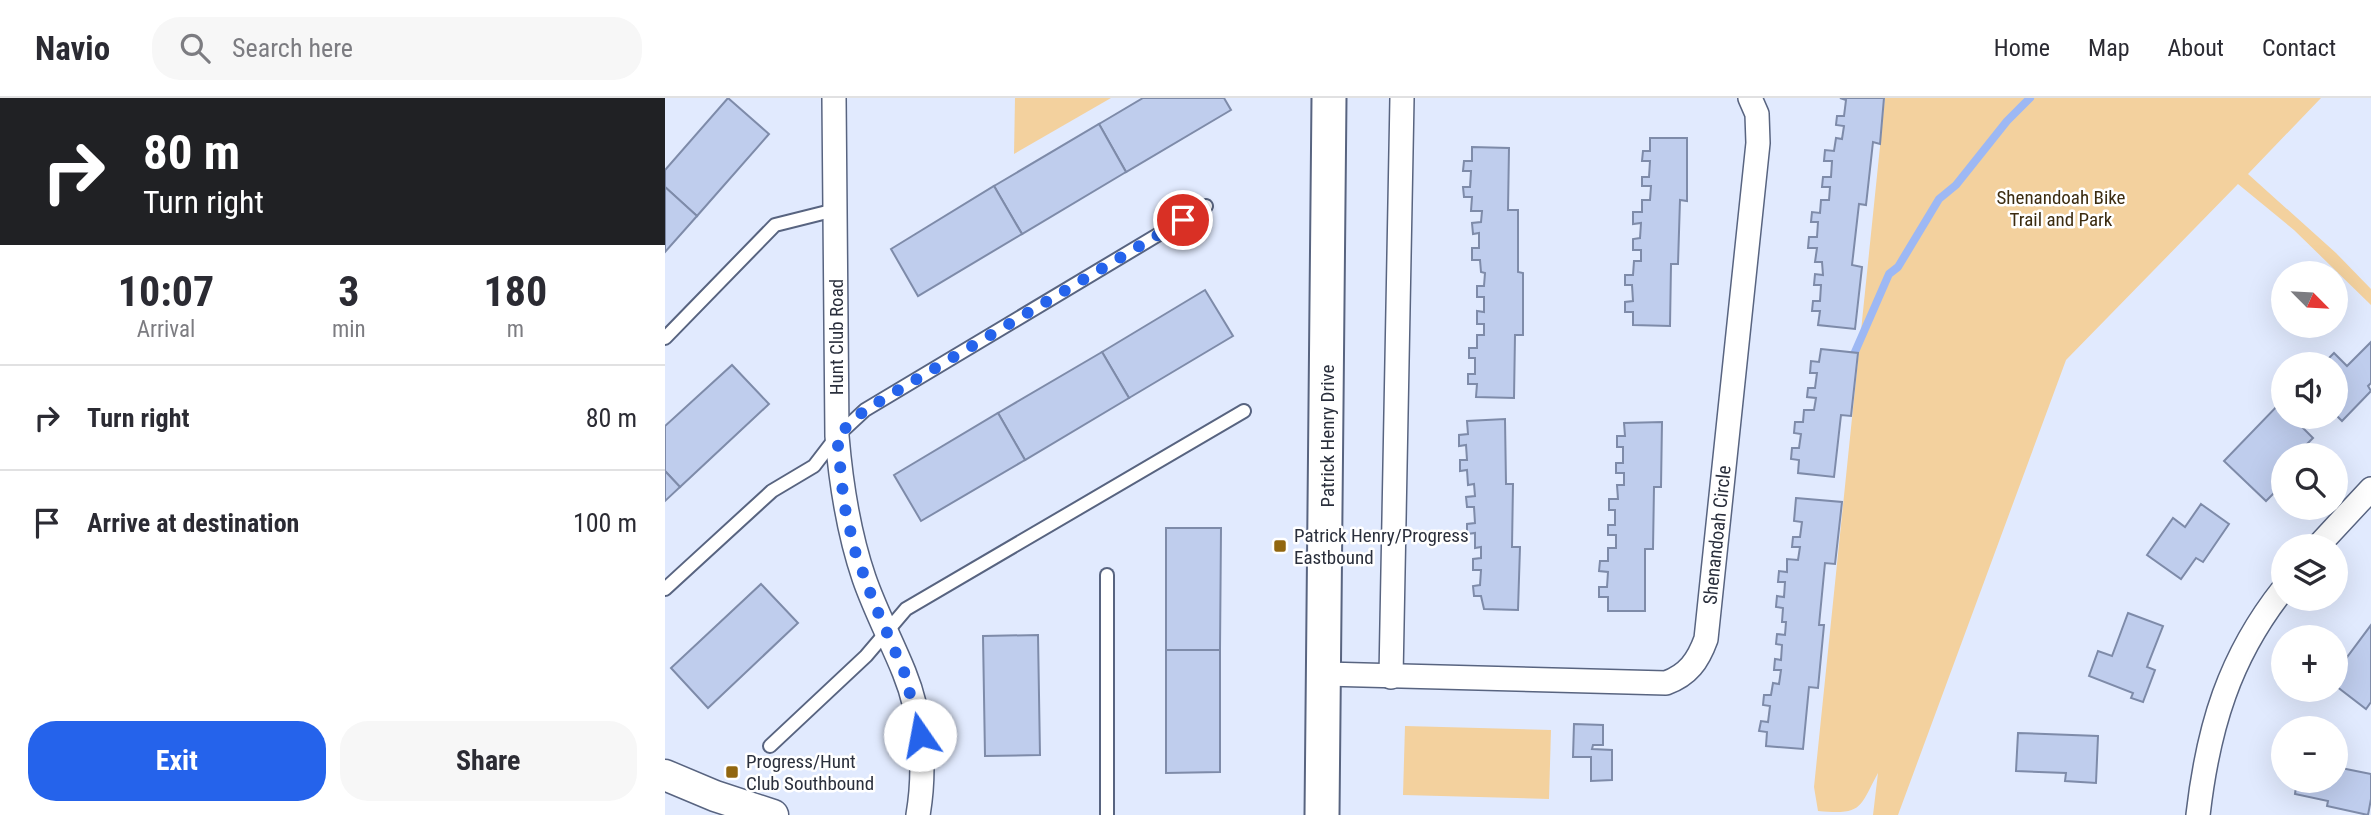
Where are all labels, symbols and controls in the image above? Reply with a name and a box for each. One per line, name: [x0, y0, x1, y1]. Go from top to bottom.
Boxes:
search box: [152, 17, 642, 80]
text: Navio: [35, 29, 110, 68]
icon: search: [176, 29, 214, 67]
text: Search here: [232, 33, 353, 63]
text: Home: [1994, 34, 2050, 62]
text: Map: [2088, 34, 2130, 62]
text: About: [2168, 34, 2224, 62]
text: Contact: [2262, 34, 2336, 62]
text: 80 m: [143, 124, 240, 181]
icon: right: [28, 126, 119, 217]
text: Turn right: [143, 183, 264, 221]
park label: Shenandoah Bike Trail and Park: [1996, 186, 2126, 231]
pin: [1153, 190, 1213, 250]
icon: arrive: [1164, 201, 1202, 239]
north arrow: [2271, 261, 2349, 338]
map controls: [2271, 261, 2348, 793]
text: 10:07: [118, 267, 214, 316]
text: 3: [338, 267, 359, 316]
text: 180: [483, 267, 547, 316]
street label: Hunt Club Road: [825, 279, 848, 395]
text: Arrival: [137, 316, 195, 343]
text: min: [332, 316, 366, 343]
text: m: [507, 316, 524, 343]
button: sound: [2271, 352, 2348, 429]
street label: Patrick Henry Drive: [1316, 364, 1339, 508]
icon: right: [28, 399, 66, 437]
text: Turn right: [87, 403, 189, 433]
text: 80 m: [586, 403, 637, 433]
button: search: [2271, 443, 2348, 520]
street label: Shenandoah Circle: [1698, 464, 1736, 606]
icon: arrive: [28, 504, 66, 542]
text: Arrive at destination: [87, 508, 299, 538]
text: 100 m: [573, 508, 637, 538]
place label: Patrick Henry/Progress Eastbound: [1294, 524, 1469, 569]
button: layers: [2271, 534, 2348, 611]
marker: Patrick Henry/Progress Eastbound: [1272, 538, 1288, 554]
button: +: [2271, 625, 2348, 702]
position arrow: [883, 698, 957, 772]
button: −: [2271, 716, 2348, 793]
button: Exit: [28, 721, 326, 801]
button: Share: [340, 721, 637, 801]
place label: Progress/Hunt Club Southbound: [746, 750, 874, 795]
marker: Progress/Hunt Club Southbound: [724, 764, 740, 780]

